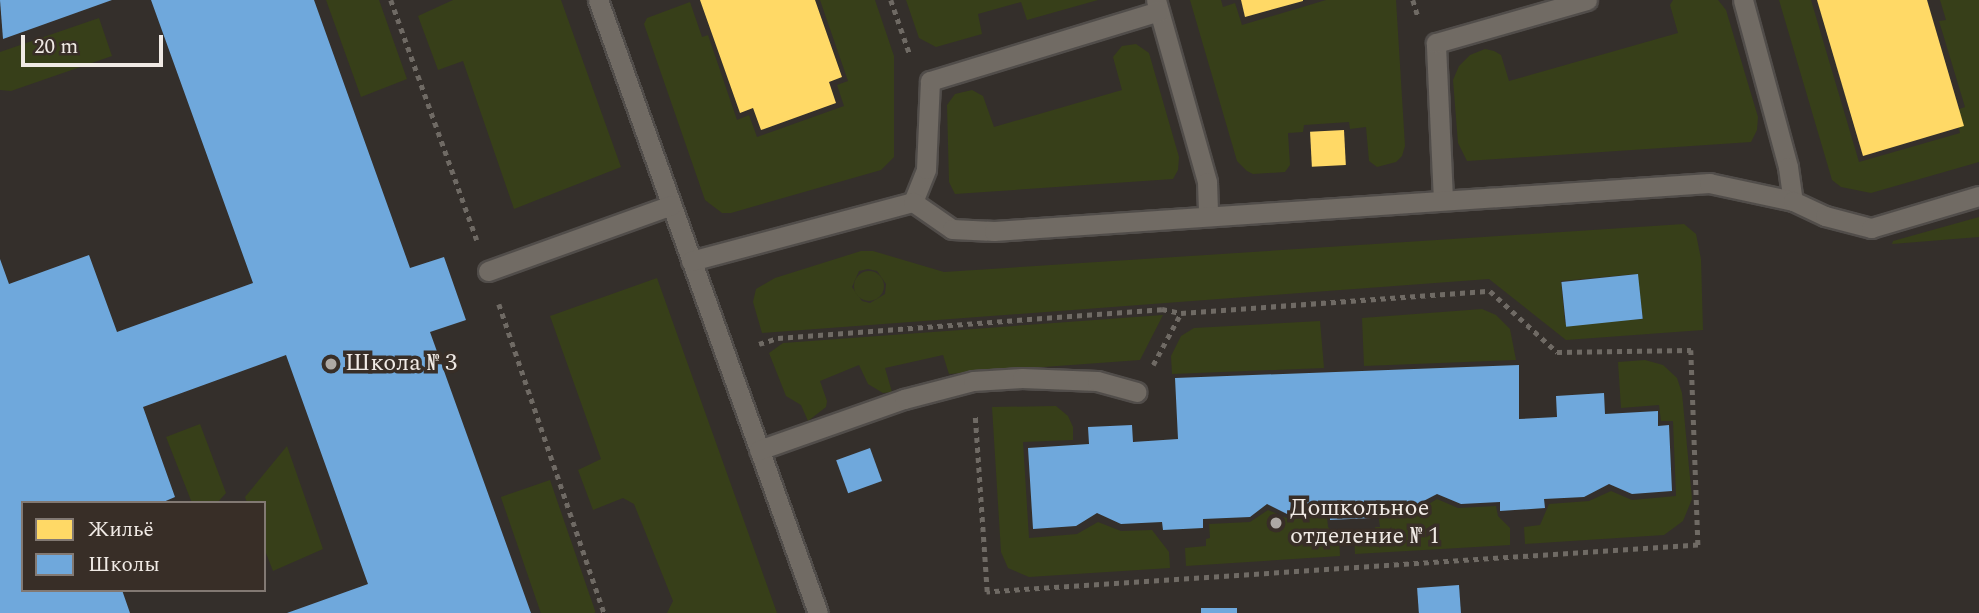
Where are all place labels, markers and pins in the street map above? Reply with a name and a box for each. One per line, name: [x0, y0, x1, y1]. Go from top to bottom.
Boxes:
place label: Школа № 3: [345, 350, 457, 378]
marker: Школа № 3: [323, 356, 339, 372]
place label: Дошкольное отделение № 1: [1290, 495, 1440, 551]
marker: Дошкольное отделение № 1: [1268, 515, 1284, 531]

